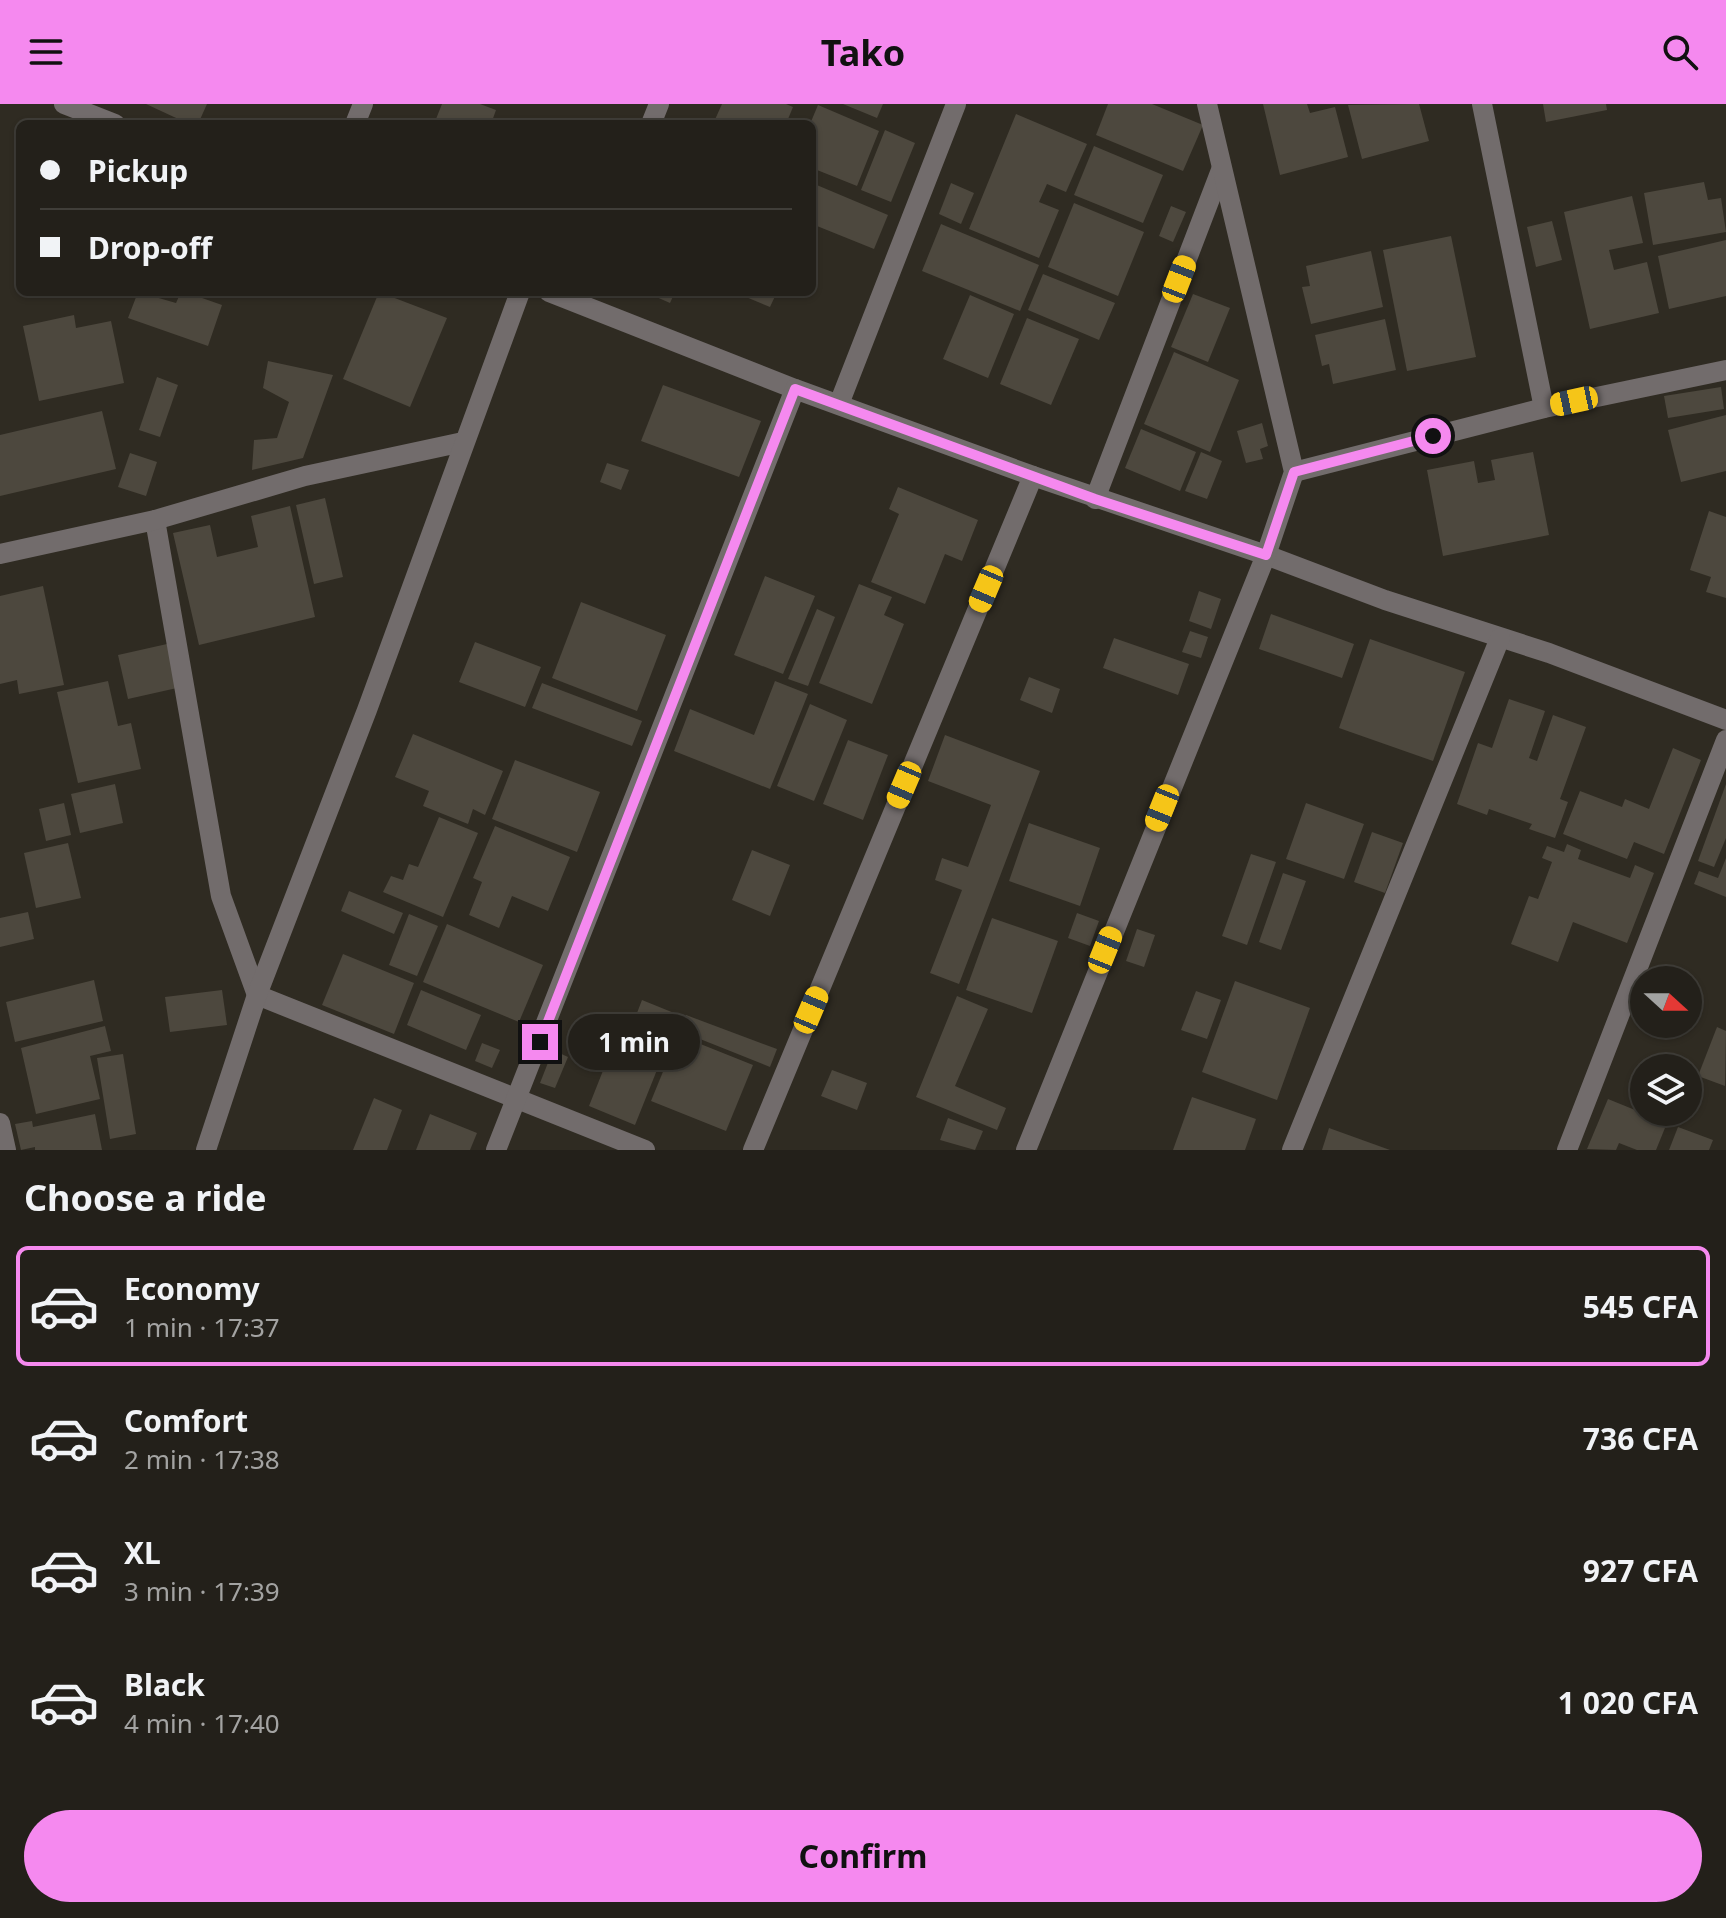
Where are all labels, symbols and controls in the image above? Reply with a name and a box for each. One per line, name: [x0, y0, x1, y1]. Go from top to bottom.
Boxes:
text: Tako: [821, 28, 905, 77]
icon: menu: [24, 30, 68, 74]
icon: search: [1658, 30, 1702, 74]
text: Pickup: [88, 150, 188, 191]
text: Drop-off: [88, 227, 212, 268]
car: [1159, 252, 1199, 306]
car: [1548, 384, 1600, 418]
route start: [1415, 418, 1451, 454]
car: [966, 562, 1006, 616]
car: [884, 758, 924, 812]
car: [1142, 781, 1182, 835]
car: [1085, 923, 1125, 977]
north arrow: [1630, 966, 1702, 1038]
map controls: [1630, 966, 1702, 1126]
car: [791, 983, 831, 1037]
callout: 1 min: [568, 1014, 700, 1070]
route end: [522, 1024, 558, 1060]
text: 1 min: [598, 1024, 670, 1060]
button: layers: [1630, 1054, 1702, 1126]
text: Choose a ride: [24, 1173, 266, 1222]
text: Economy: [124, 1268, 260, 1309]
icon: car: [28, 1270, 100, 1342]
text: 545 CFA: [1583, 1286, 1698, 1327]
text: 1 min · 17:37: [124, 1309, 280, 1345]
text: Comfort: [124, 1400, 248, 1441]
icon: car: [28, 1402, 100, 1474]
text: 736 CFA: [1583, 1418, 1698, 1459]
text: 2 min · 17:38: [124, 1441, 280, 1477]
text: XL: [124, 1532, 161, 1573]
icon: car: [28, 1534, 100, 1606]
text: 927 CFA: [1583, 1550, 1698, 1591]
text: 3 min · 17:39: [124, 1573, 280, 1609]
text: Black: [124, 1664, 205, 1705]
icon: car: [28, 1666, 100, 1738]
text: 1 020 CFA: [1558, 1682, 1698, 1723]
text: 4 min · 17:40: [124, 1705, 280, 1741]
button: Confirm: [24, 1810, 1702, 1902]

